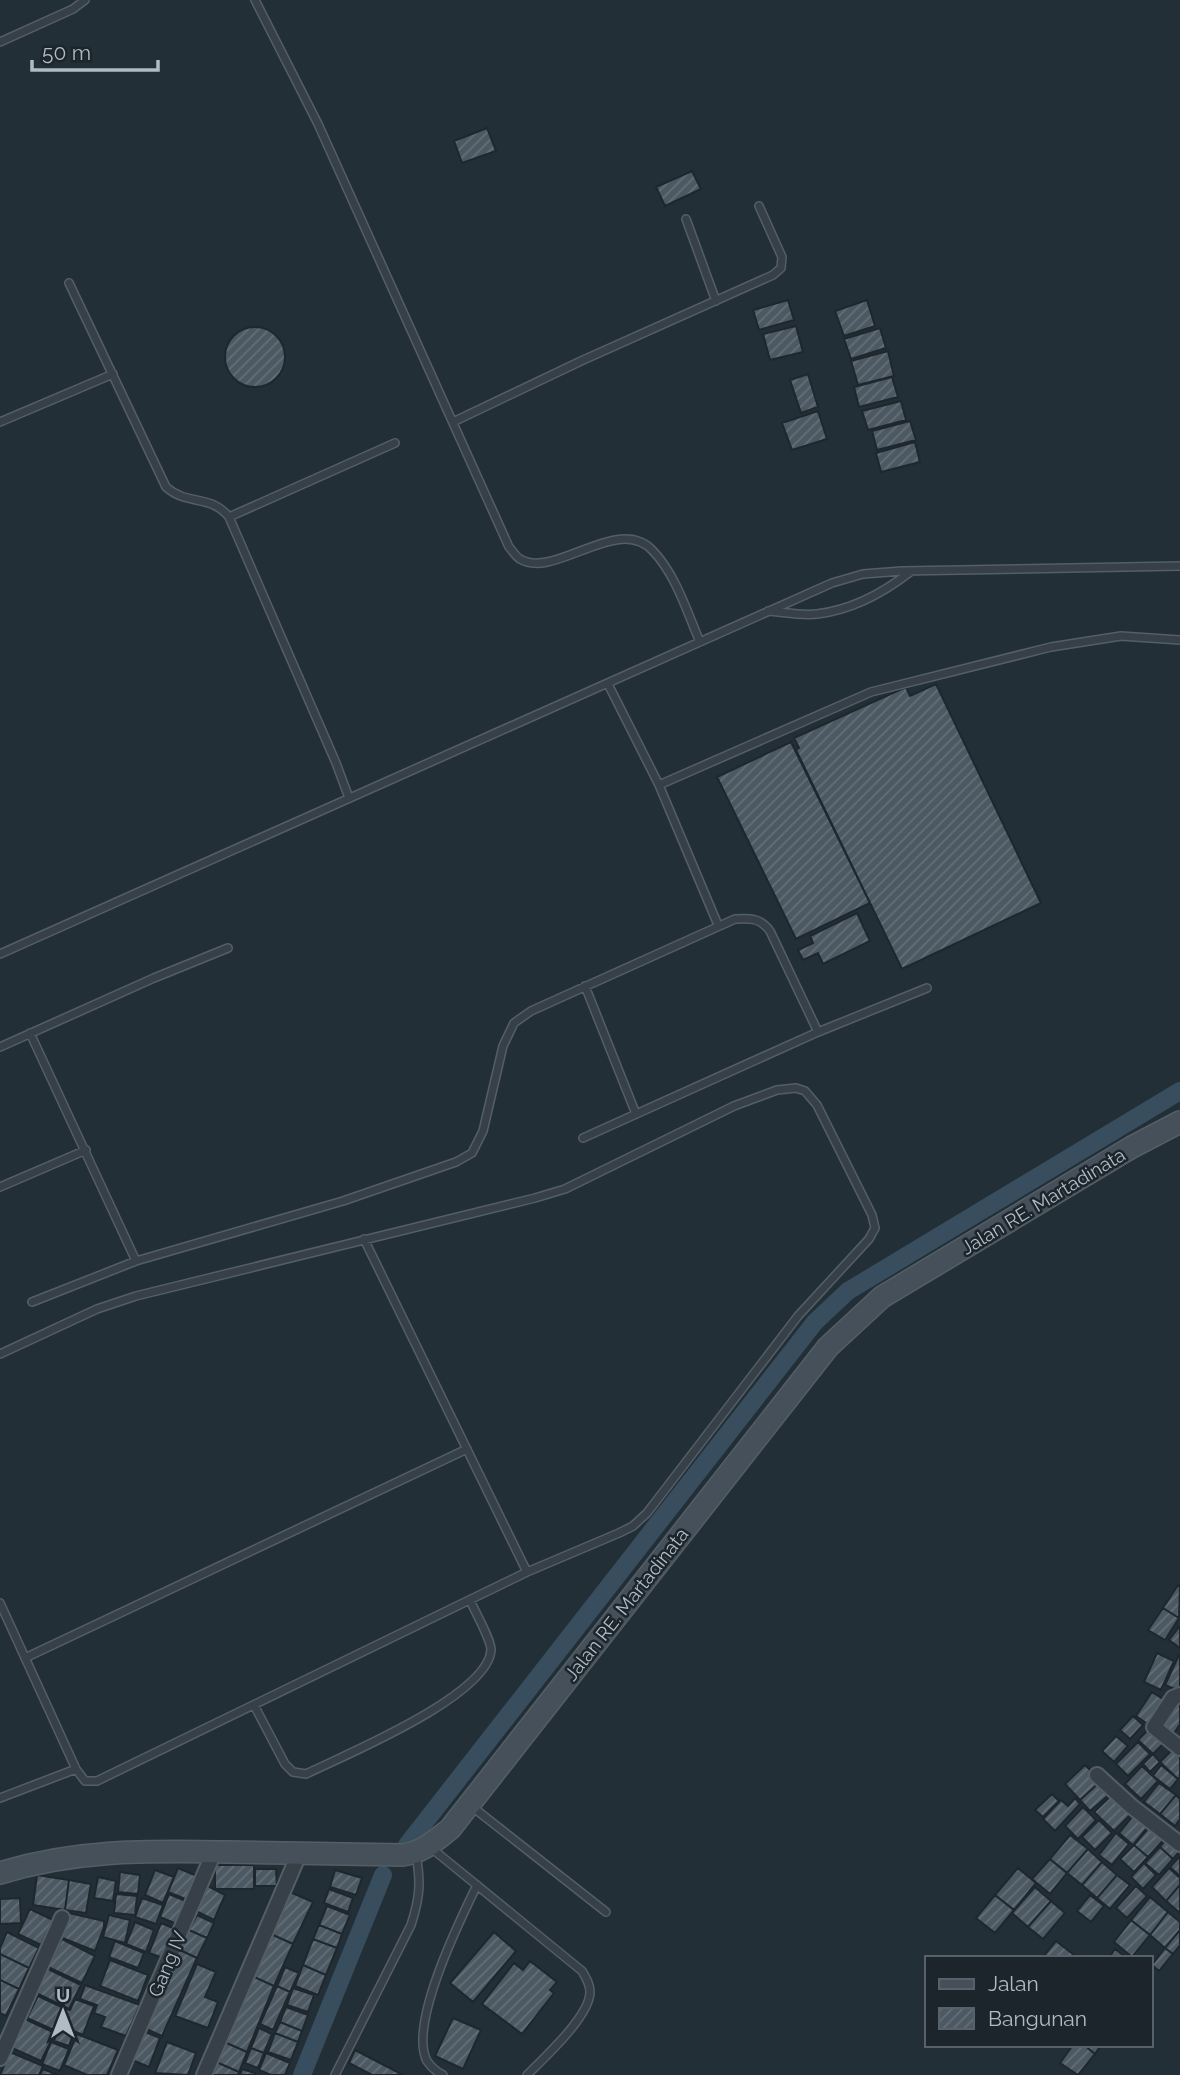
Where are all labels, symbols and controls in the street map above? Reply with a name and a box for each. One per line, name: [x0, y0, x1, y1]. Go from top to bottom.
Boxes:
scale bar: [32, 28, 158, 72]
text: 50 m: [42, 40, 91, 65]
street label: Jalan RE. Martadinata: [957, 1143, 1129, 1259]
street label: Jalan RE. Martadinata: [560, 1523, 692, 1685]
street label: Gang IV: [143, 1928, 191, 2000]
legend: [925, 1956, 1152, 2047]
text: Jalan: [988, 1971, 1039, 1996]
north arrow: [28, 1977, 98, 2047]
text: U: [56, 1984, 70, 2006]
text: Bangunan: [988, 2006, 1087, 2031]

